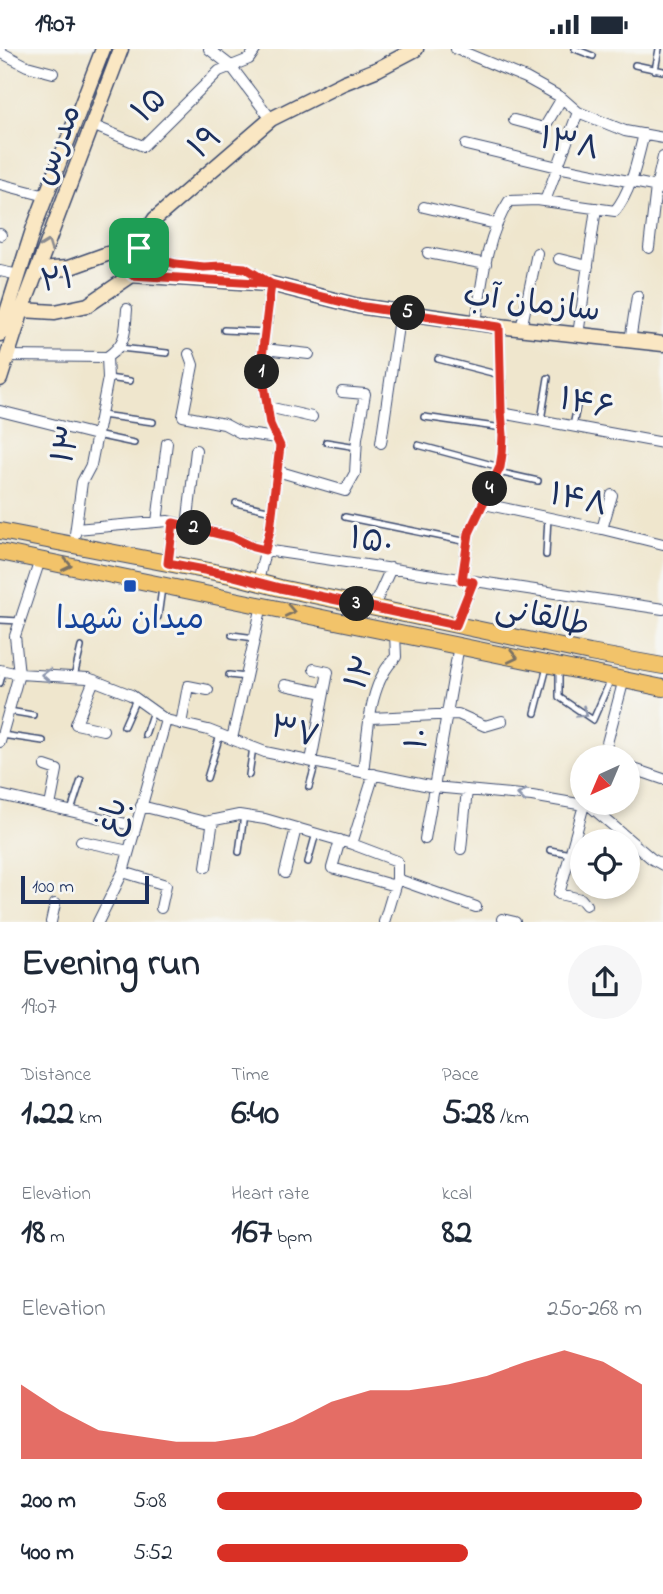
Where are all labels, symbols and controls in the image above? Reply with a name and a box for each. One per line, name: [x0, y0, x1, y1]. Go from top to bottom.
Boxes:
text: 19:07: [35, 6, 75, 44]
street label: ۱۵: [122, 78, 179, 135]
street label: مدرس: [21, 98, 95, 192]
street label: ۱۹: [179, 115, 234, 172]
street label: ۱۳۸: [535, 116, 604, 175]
pin: [109, 218, 169, 278]
icon: arrive: [120, 229, 158, 267]
one-way arrow: [38, 239, 52, 251]
street label: ۲۱: [38, 256, 77, 307]
street label: سازمان آب: [460, 273, 603, 336]
pin: 5: [390, 295, 426, 331]
text: 5: [402, 299, 413, 326]
pin: 1: [244, 355, 280, 389]
text: 1: [258, 358, 265, 385]
street label: ۱۴۶: [555, 377, 618, 434]
street label: ۱۳: [41, 421, 96, 469]
pin: 4: [472, 471, 508, 507]
street label: ۱۴۸: [545, 472, 612, 530]
text: 4: [486, 475, 493, 502]
pin: 2: [176, 511, 212, 545]
text: 2: [189, 514, 198, 541]
street label: ۱۵۰: [346, 516, 397, 569]
one-way arrow: [61, 557, 73, 572]
marker: میدان شهدا: [122, 578, 138, 594]
street label: طالقانی: [491, 586, 594, 651]
pin: 3: [340, 587, 374, 621]
text: 3: [353, 590, 360, 617]
place label: میدان شهدا: [56, 597, 204, 644]
one-way arrow: [284, 603, 296, 618]
one-way arrow: [507, 648, 519, 663]
street label: ۱۲: [334, 649, 390, 698]
one-way arrow: [40, 668, 51, 683]
street label: ۳۷: [265, 705, 324, 762]
one-way arrow: [575, 705, 588, 717]
street label: ۱۰: [394, 724, 445, 754]
north arrow: [570, 745, 640, 815]
map controls: [570, 745, 640, 899]
one-way arrow: [516, 788, 528, 803]
street label: باغ: [87, 793, 142, 841]
button: locate: [570, 829, 640, 899]
scale bar: [21, 873, 149, 905]
text: 100 m: [32, 874, 74, 901]
text: Evening run: [21, 937, 200, 993]
button: share: [568, 945, 642, 1019]
text: 19:07: [21, 991, 57, 1024]
text: Distance: [21, 1062, 91, 1089]
text: Time: [231, 1062, 269, 1089]
text: Pace: [442, 1062, 479, 1089]
text: 1.22: [21, 1089, 74, 1140]
text: 6:40: [231, 1089, 279, 1140]
text: 5:28: [442, 1089, 495, 1140]
text: km: [74, 1105, 102, 1132]
text: /km: [495, 1105, 529, 1132]
text: Elevation: [21, 1181, 91, 1208]
text: Heart rate: [231, 1181, 309, 1208]
text: kcal: [442, 1181, 472, 1208]
text: 18: [21, 1208, 45, 1259]
text: 167: [231, 1208, 272, 1259]
text: 82: [442, 1208, 472, 1259]
text: m: [45, 1224, 65, 1251]
text: bpm: [272, 1224, 312, 1251]
text: Elevation: [21, 1293, 106, 1326]
text: 250–268 m: [547, 1293, 642, 1326]
text: 200 m: [21, 1485, 76, 1518]
text: 5:08: [133, 1485, 167, 1518]
text: 400 m: [21, 1537, 74, 1570]
text: 5:52: [133, 1537, 173, 1570]

